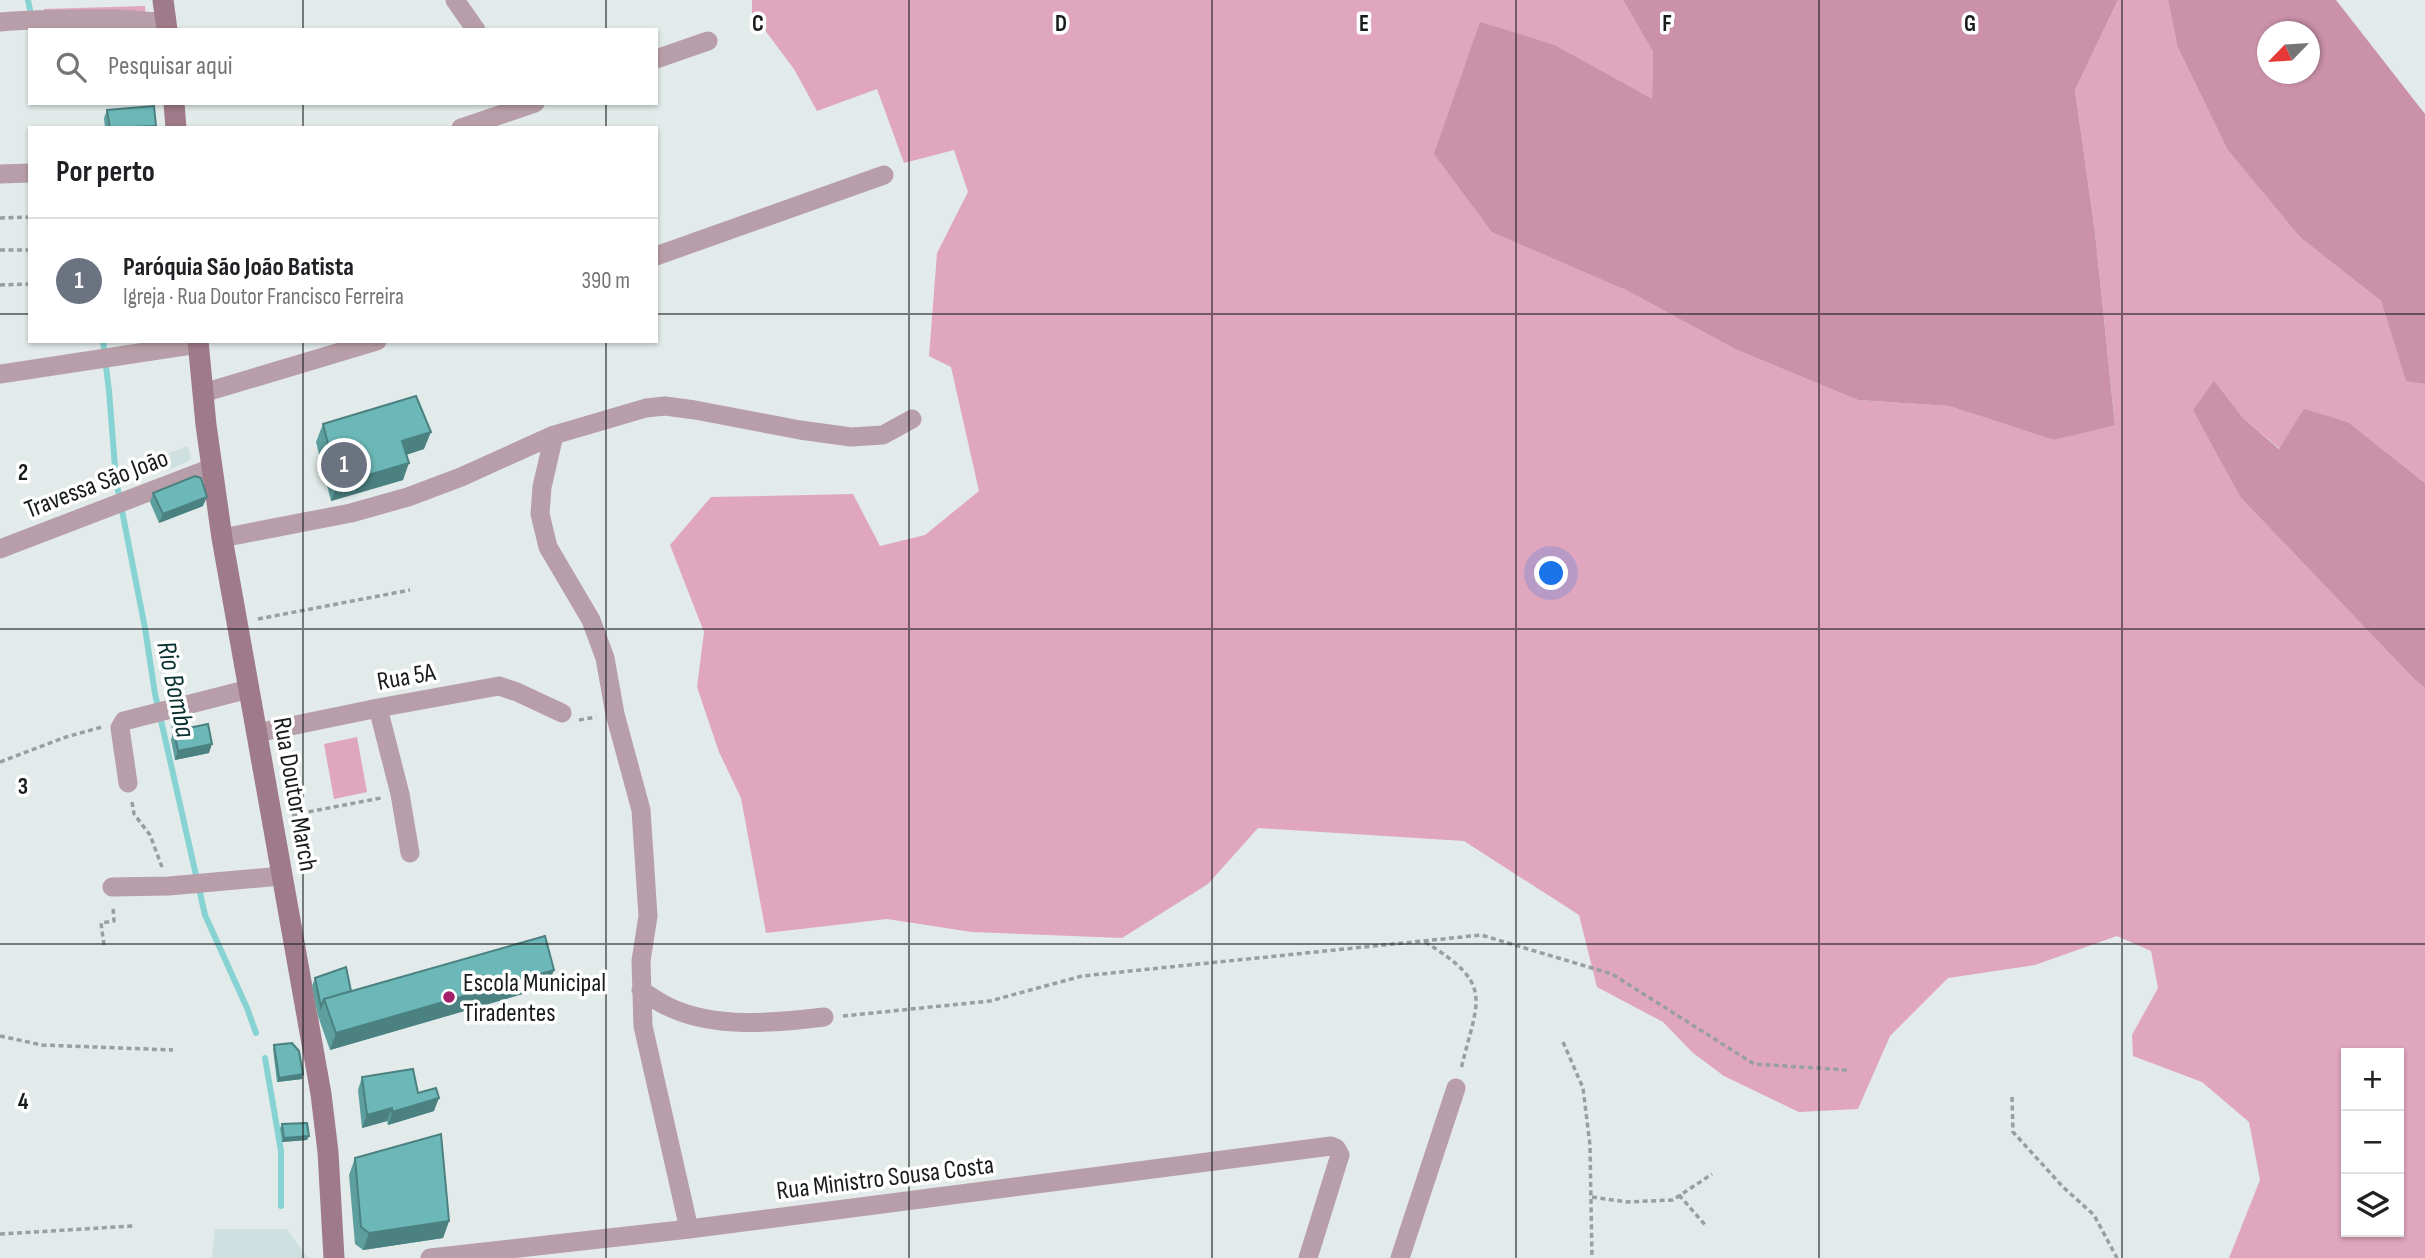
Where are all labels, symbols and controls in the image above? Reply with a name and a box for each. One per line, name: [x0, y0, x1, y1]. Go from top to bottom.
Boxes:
text: C: [752, 10, 764, 38]
text: D: [1055, 10, 1067, 38]
text: E: [1359, 10, 1369, 38]
text: F: [1662, 10, 1672, 38]
text: G: [1964, 10, 1976, 38]
north arrow: [2257, 21, 2320, 84]
search box: [28, 28, 658, 105]
icon: search: [52, 48, 90, 86]
text: Pesquisar aqui: [108, 51, 233, 82]
text: Por perto: [56, 154, 155, 190]
text: Paróquia São João Batista: [123, 252, 354, 283]
text: 1: [74, 267, 84, 295]
text: 390 m: [581, 267, 630, 295]
text: Igreja · Rua Doutor Francisco Ferreira: [123, 283, 404, 311]
pin: 1: [321, 439, 367, 491]
street label: Travessa São João: [20, 443, 173, 526]
text: 2: [18, 459, 28, 487]
your location: [1534, 556, 1568, 590]
water label: Rio Bomba: [149, 638, 202, 741]
street label: Rua 5A: [375, 657, 439, 698]
street label: Rua Doutor March: [266, 715, 323, 874]
text: 3: [18, 773, 28, 801]
place label: Escola Municipal Tiradentes: [463, 968, 606, 1029]
marker: Escola Municipal Tiradentes: [441, 989, 457, 1005]
map controls: [2341, 1048, 2404, 1237]
button: +: [2341, 1048, 2404, 1111]
text: 4: [18, 1088, 29, 1116]
button: −: [2341, 1111, 2404, 1174]
street label: Rua Ministro Sousa Costa: [775, 1150, 996, 1207]
button: layers: [2341, 1174, 2404, 1237]

